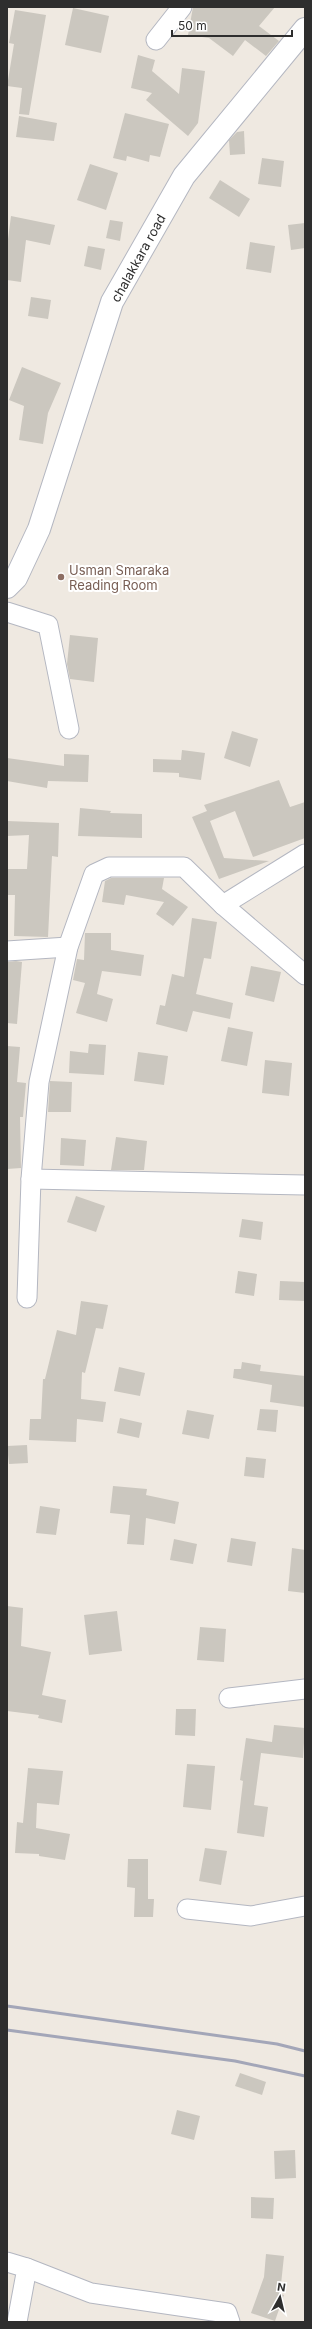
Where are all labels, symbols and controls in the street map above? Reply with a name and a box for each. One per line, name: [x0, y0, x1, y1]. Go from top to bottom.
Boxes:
scale bar: [172, 12, 292, 38]
text: 50 m: [178, 18, 207, 33]
street label: chalakkara road: [107, 211, 169, 305]
place label: Usman Smaraka Reading Room: [69, 562, 169, 593]
marker: Usman Smaraka Reading Room: [56, 572, 66, 582]
north arrow: [260, 2277, 300, 2317]
text: N: [276, 2280, 287, 2295]

